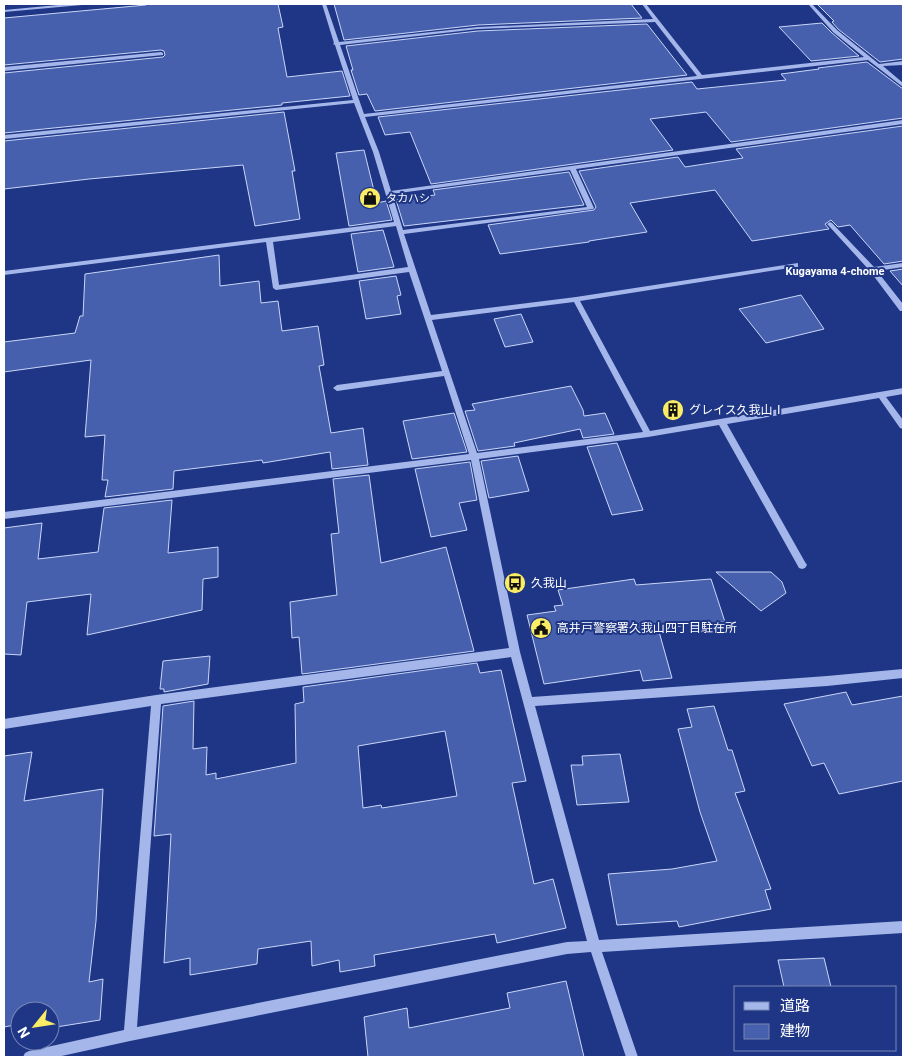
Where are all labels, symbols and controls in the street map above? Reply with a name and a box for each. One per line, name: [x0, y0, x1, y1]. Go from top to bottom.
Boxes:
shop icon: タカハシ: [358, 186, 382, 210]
place label: タカハシ: [386, 192, 430, 205]
district label: Kugayama 4-chome: [786, 265, 884, 278]
building icon: グレイス久我山Ⅰ: [661, 398, 685, 422]
place label: グレイス久我山Ⅰ: [689, 403, 785, 417]
bus stop icon: 久我山: [503, 571, 527, 595]
place label: 久我山: [531, 576, 567, 590]
public building icon: 高井戸警察署久我山四丁目駐在所: [529, 616, 553, 640]
place label: 高井戸警察署久我山四丁目駐在所: [557, 621, 737, 635]
legend: [734, 986, 897, 1051]
text: 道路: [780, 997, 810, 1015]
north arrow: [10, 1001, 60, 1051]
text: 建物: [780, 1022, 810, 1040]
text: N: [14, 1024, 33, 1041]

